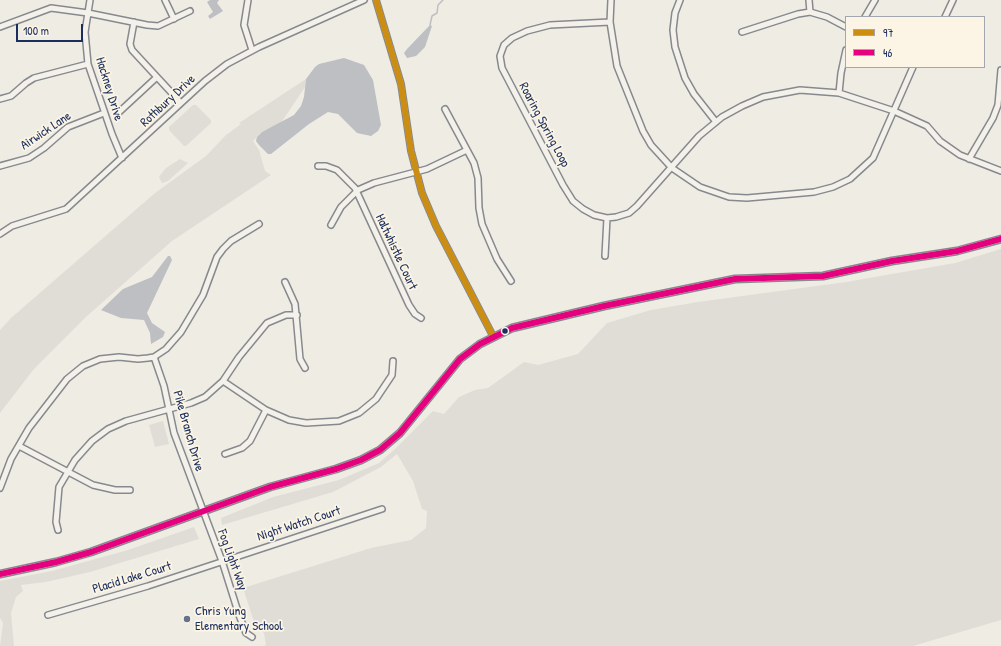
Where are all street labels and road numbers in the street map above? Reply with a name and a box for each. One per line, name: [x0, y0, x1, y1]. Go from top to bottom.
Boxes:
street label: Hackney Drive: [92, 55, 126, 123]
street label: Rothbury Drive: [137, 72, 199, 130]
street label: Roaring Spring Loop: [515, 80, 573, 170]
street label: Airwick Lane: [18, 108, 74, 154]
street label: Haltwhistle Court: [372, 212, 420, 292]
street label: Pike Branch Drive: [169, 389, 207, 473]
street label: Night Watch Court: [255, 503, 343, 545]
street label: Fog Light Way: [214, 527, 250, 593]
street label: Placid Lake Court: [91, 559, 173, 597]

